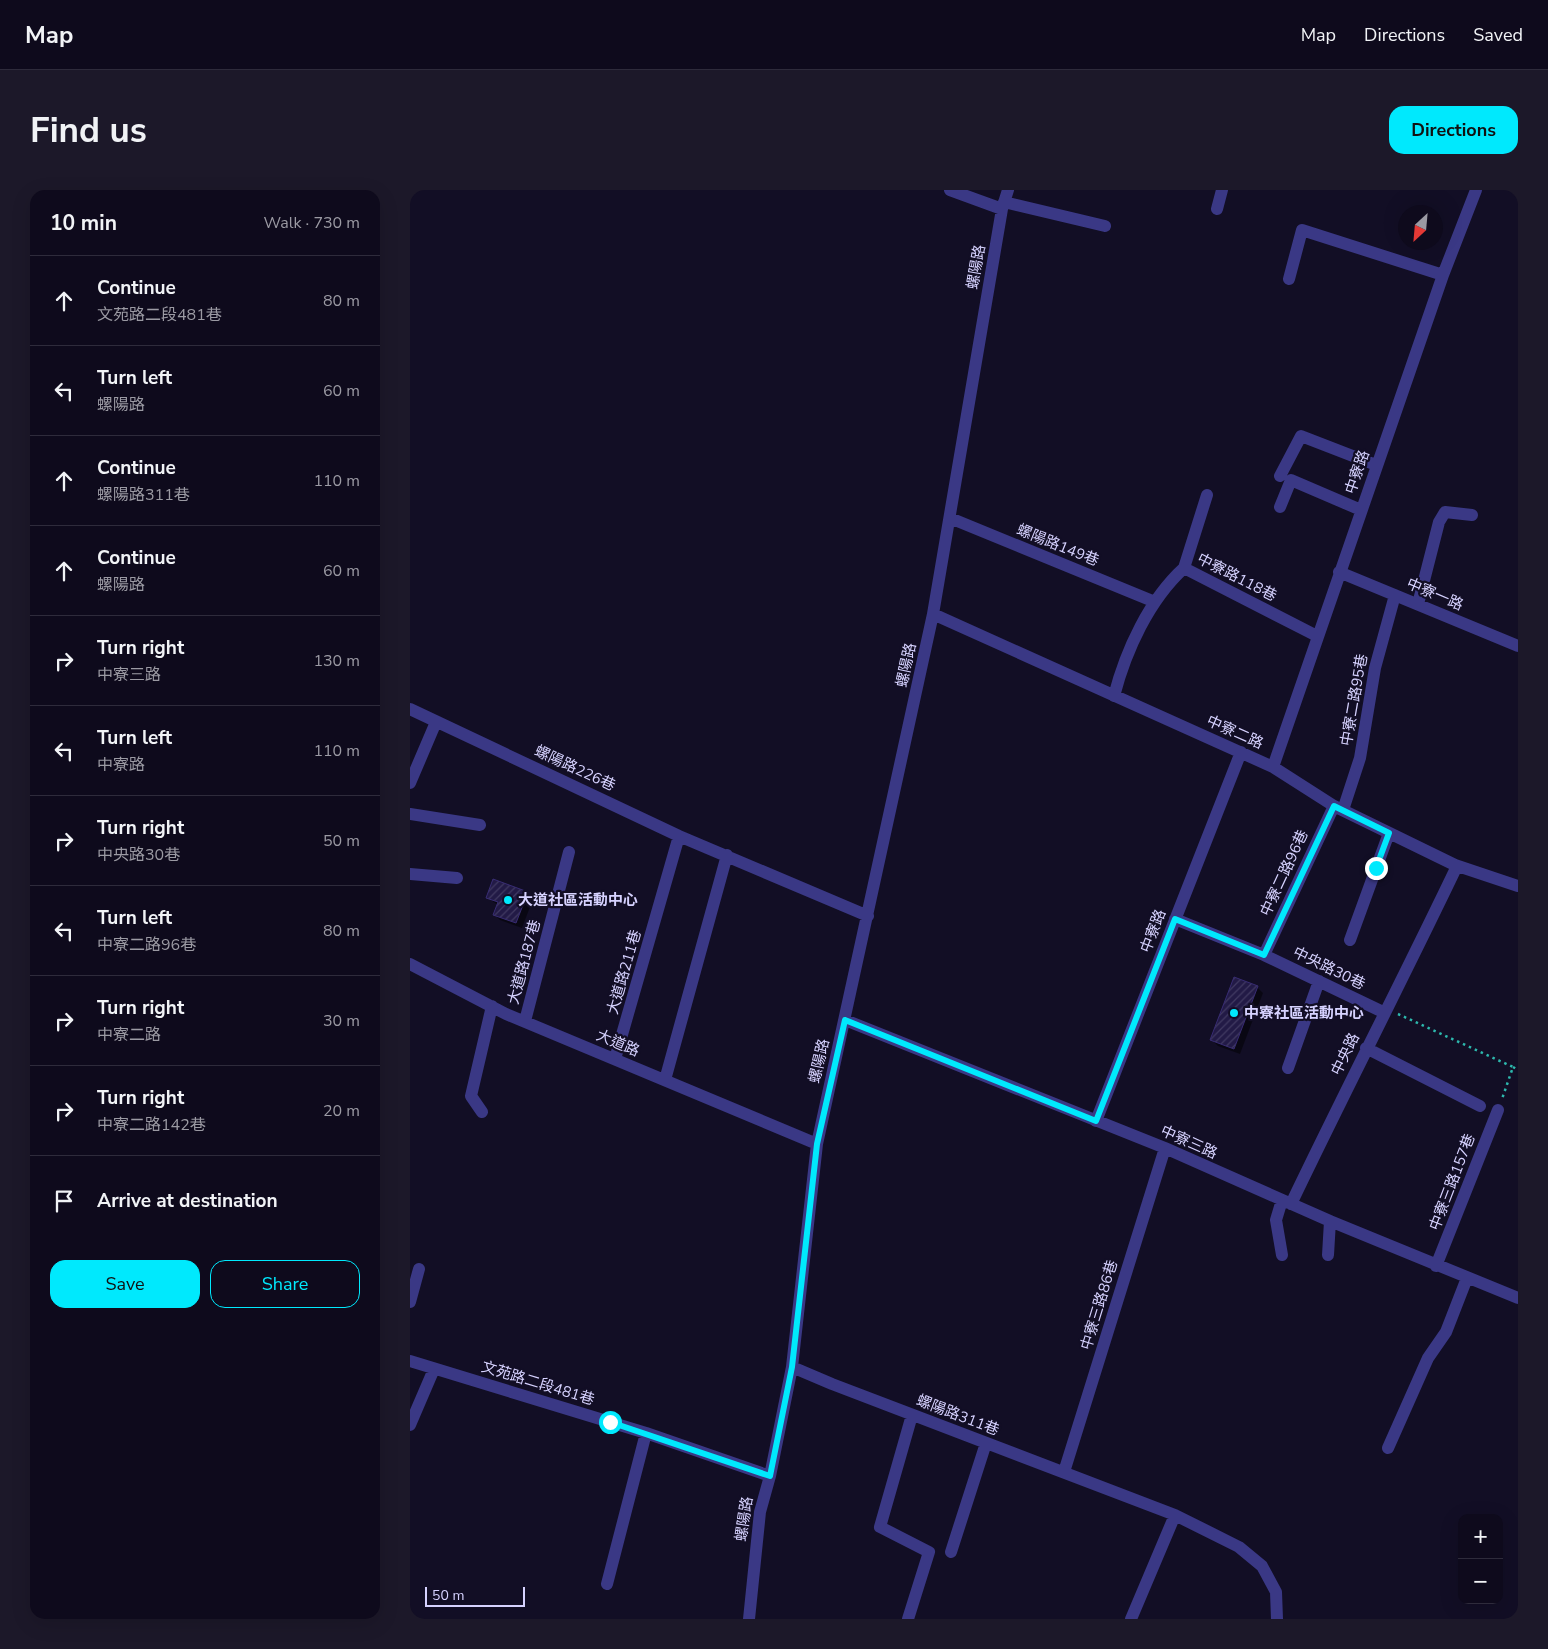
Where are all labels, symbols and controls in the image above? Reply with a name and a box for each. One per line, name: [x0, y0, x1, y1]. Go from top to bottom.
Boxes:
text: Map: [25, 19, 73, 51]
text: Map: [1301, 23, 1336, 47]
text: Directions: [1364, 23, 1445, 47]
text: Saved: [1473, 23, 1523, 47]
button: Directions: [1389, 106, 1518, 154]
text: Find us: [30, 107, 147, 154]
north arrow: [1398, 205, 1443, 250]
text: 10 min: [50, 209, 117, 237]
text: Walk · 730 m: [264, 212, 360, 234]
street label: 螺陽路: [962, 243, 990, 291]
text: Continue: [97, 275, 176, 301]
icon: ahead: [50, 287, 78, 315]
text: 80 m: [323, 290, 360, 312]
text: 文苑路二段481巷: [97, 304, 222, 326]
text: Turn left: [97, 365, 172, 391]
icon: left: [50, 377, 78, 405]
text: 60 m: [323, 380, 360, 402]
text: 螺陽路: [97, 394, 145, 416]
street label: 中寮路: [1340, 447, 1374, 497]
text: Continue: [97, 455, 176, 481]
icon: ahead: [50, 467, 78, 495]
text: 110 m: [313, 470, 360, 492]
text: 螺陽路311巷: [97, 484, 190, 506]
street label: 螺陽路149巷: [1014, 519, 1102, 571]
text: Continue: [97, 545, 176, 571]
street label: 中寮路118巷: [1194, 548, 1280, 606]
icon: ahead: [50, 557, 78, 585]
text: 60 m: [323, 560, 360, 582]
street label: 中寮一路: [1403, 573, 1467, 615]
text: 螺陽路: [97, 574, 145, 596]
text: Turn right: [97, 635, 184, 661]
street label: 螺陽路: [892, 641, 920, 689]
icon: right: [50, 647, 78, 675]
text: 130 m: [313, 650, 360, 672]
street label: 中寮二路95巷: [1336, 652, 1372, 748]
text: 中寮三路: [97, 664, 161, 686]
street label: 中寮二路: [1204, 711, 1266, 753]
text: Turn left: [97, 725, 172, 751]
icon: left: [50, 737, 78, 765]
text: 110 m: [313, 740, 360, 762]
street label: 螺陽路226巷: [531, 741, 619, 795]
text: 中寮路: [97, 754, 145, 776]
text: Turn right: [97, 815, 184, 841]
icon: right: [50, 827, 78, 855]
street label: 中寮二路96巷: [1255, 827, 1313, 919]
text: 50 m: [323, 830, 360, 852]
text: 中央路30巷: [97, 844, 180, 866]
route end: [1365, 857, 1388, 880]
place label: 大道社區活動中心: [518, 890, 638, 910]
marker: 大道社區活動中心: [502, 894, 514, 906]
text: Turn left: [97, 905, 172, 931]
street label: 中寮路: [1136, 906, 1170, 956]
icon: left: [50, 917, 78, 945]
street label: 大道路187巷: [503, 917, 545, 1007]
text: 80 m: [323, 920, 360, 942]
street label: 大道路211巷: [602, 927, 646, 1017]
text: 中寮二路96巷: [97, 934, 196, 956]
street label: 中央路30巷: [1290, 942, 1368, 994]
text: Turn right: [97, 995, 184, 1021]
place label: 中寮社區活動中心: [1244, 1003, 1364, 1023]
icon: right: [50, 1007, 78, 1035]
marker: 中寮社區活動中心: [1228, 1007, 1240, 1019]
text: 30 m: [323, 1010, 360, 1032]
text: 中寮二路: [97, 1024, 161, 1046]
street label: 大道路: [593, 1025, 643, 1061]
street label: 中央路: [1326, 1029, 1364, 1079]
street label: 螺陽路: [804, 1037, 834, 1085]
text: Turn right: [97, 1085, 184, 1111]
icon: right: [50, 1097, 78, 1125]
text: 20 m: [323, 1100, 360, 1122]
text: 中寮二路142巷: [97, 1114, 206, 1136]
street label: 中寮三路: [1158, 1121, 1220, 1163]
street label: 中寮三路157巷: [1424, 1131, 1480, 1233]
icon: arrive: [50, 1187, 78, 1215]
text: Arrive at destination: [97, 1188, 278, 1214]
street label: 中寮三路86巷: [1076, 1258, 1122, 1352]
button: Save: [50, 1260, 200, 1308]
button: Share: [210, 1260, 360, 1308]
street label: 文苑路二段481巷: [479, 1356, 597, 1410]
street label: 螺陽路311巷: [914, 1390, 1002, 1440]
route start: [599, 1411, 622, 1434]
street label: 螺陽路: [731, 1495, 757, 1543]
map controls: [1458, 1514, 1503, 1604]
button: +: [1458, 1514, 1503, 1559]
button: −: [1458, 1559, 1503, 1604]
scale bar: [425, 1584, 525, 1607]
text: 50 m: [432, 1586, 464, 1605]

